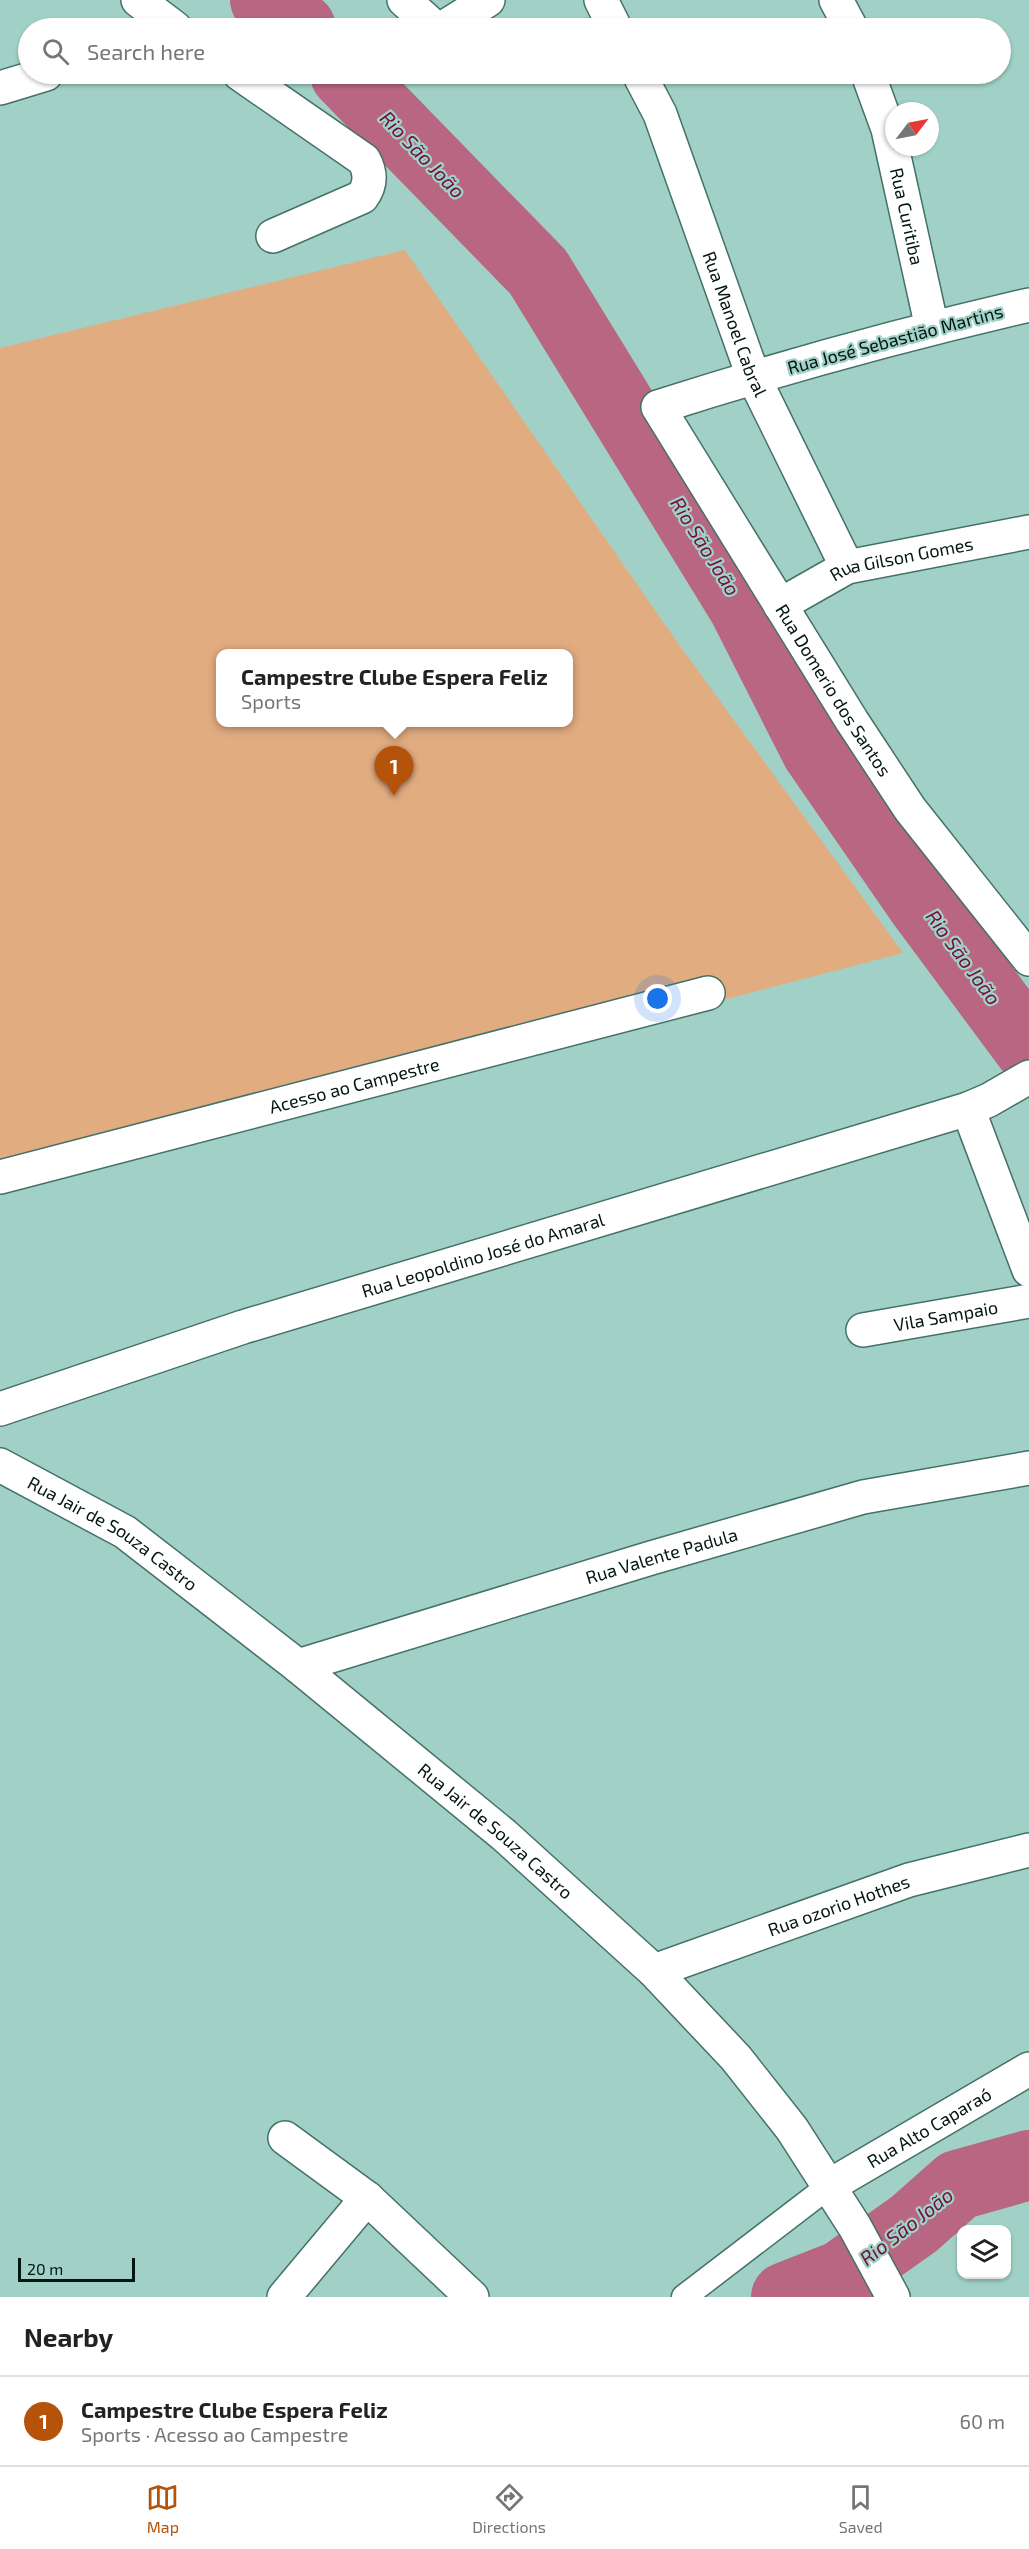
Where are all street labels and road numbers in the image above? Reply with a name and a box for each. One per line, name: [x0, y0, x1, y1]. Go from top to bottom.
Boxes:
street label: Rua Curitiba: [886, 166, 929, 267]
street label: Rua Manoel Cabral: [699, 248, 773, 401]
street label: Rua José Sebastião Martins: [785, 300, 1005, 378]
street label: Rua Gilson Gomes: [826, 532, 975, 586]
street label: Rua Domerio dos Santos: [771, 600, 896, 780]
street label: Acesso ao Campestre: [267, 1052, 442, 1118]
street label: Rua Leopoldino José do Amaral: [359, 1208, 608, 1302]
street label: Vila Sampaio: [892, 1296, 1000, 1335]
street label: Rua Jair de Souza Castro: [24, 1471, 202, 1595]
street label: Rua Valente Padula: [583, 1523, 740, 1588]
street label: Rua Jair de Souza Castro: [414, 1758, 578, 1903]
street label: Rua ozorio Hothes: [765, 1870, 913, 1941]
street label: Rua Alto Caparaó: [863, 2083, 995, 2172]

